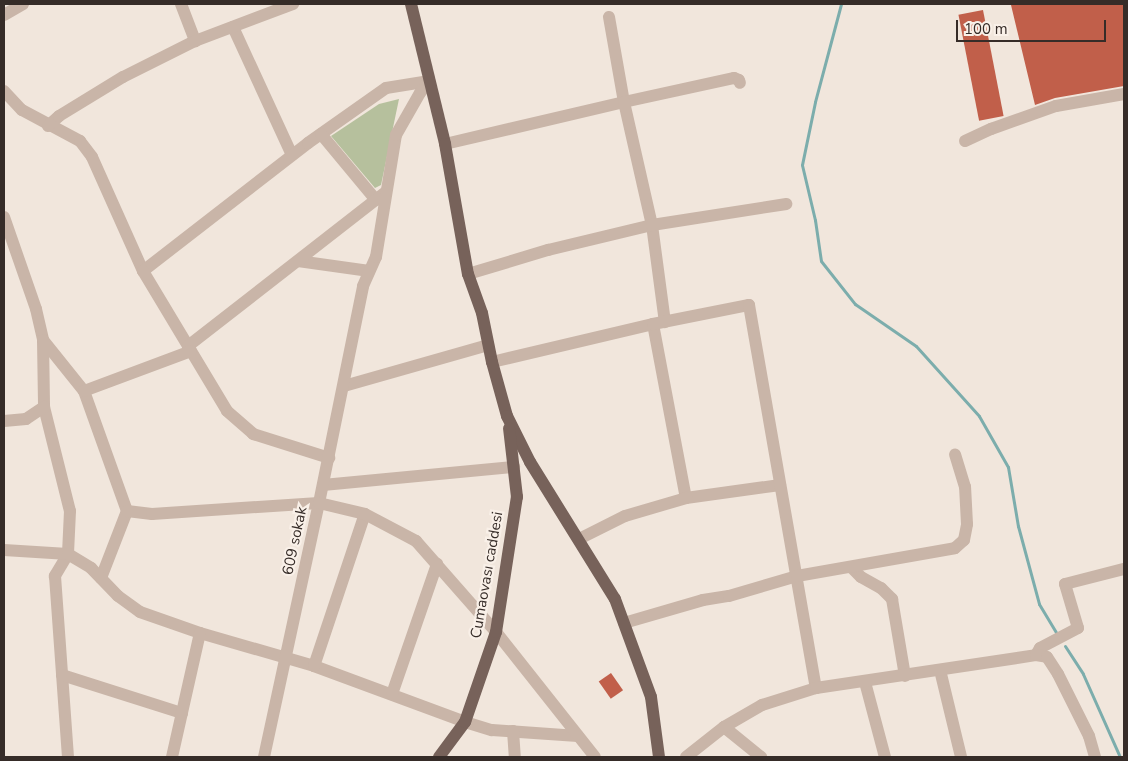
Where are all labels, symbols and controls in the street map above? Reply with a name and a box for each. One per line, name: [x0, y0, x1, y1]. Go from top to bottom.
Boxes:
scale bar: [958, 10, 1108, 42]
text: 100 m: [964, 19, 1008, 39]
street label: 609 sokak: [279, 505, 311, 577]
street label: Cumaovası caddesi: [467, 510, 507, 640]

